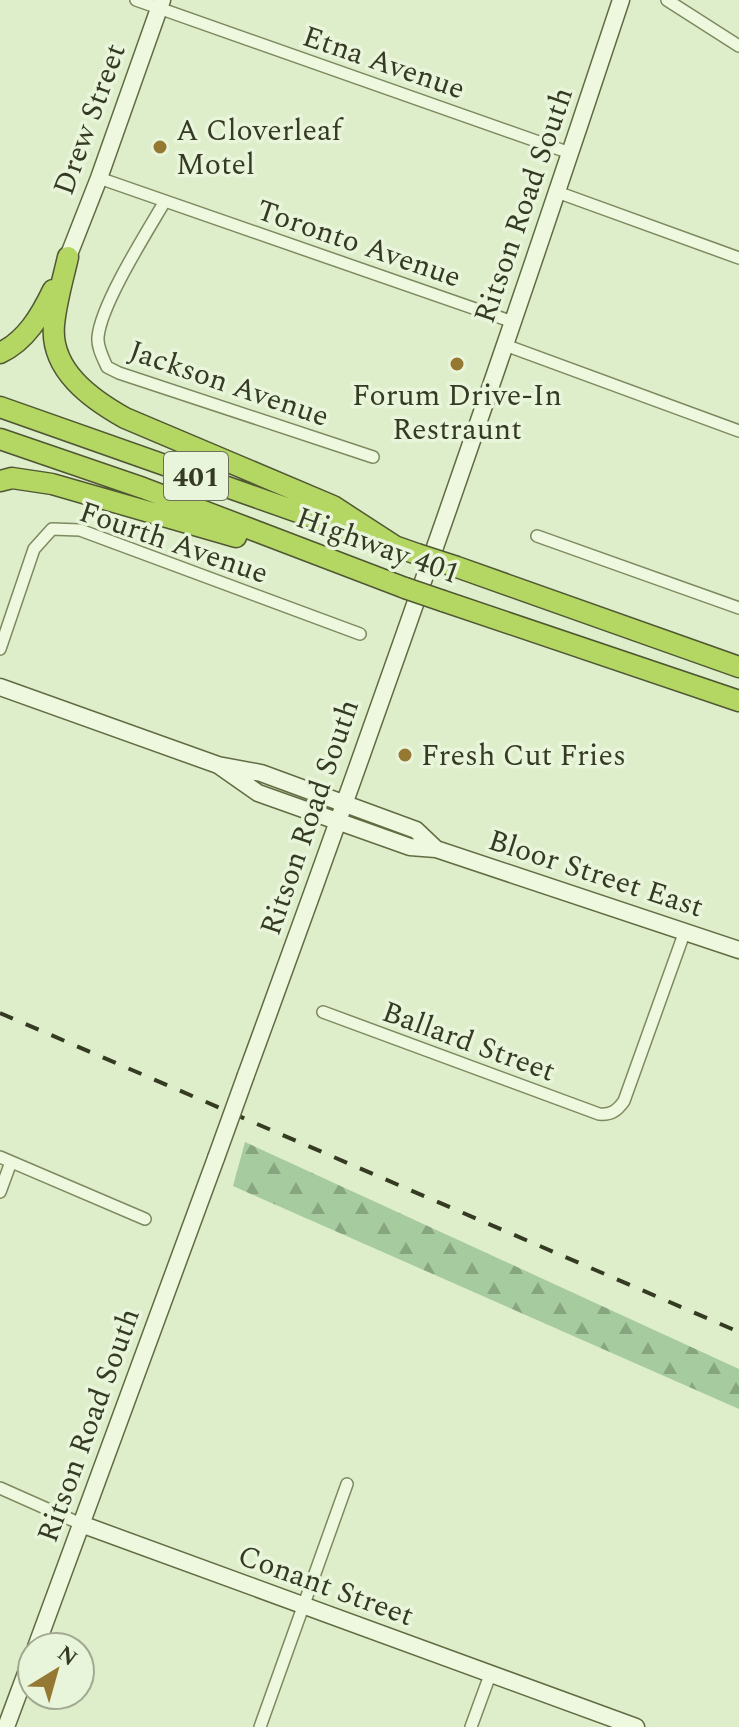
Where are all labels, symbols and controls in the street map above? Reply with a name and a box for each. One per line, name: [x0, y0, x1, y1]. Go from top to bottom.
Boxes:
street label: Etna Avenue: [296, 14, 471, 112]
street label: Drew Street: [41, 37, 139, 202]
street label: Ritson Road South: [462, 81, 586, 329]
place label: A Cloverleaf Motel: [176, 108, 344, 188]
marker: A Cloverleaf Motel: [151, 138, 169, 156]
street label: Toronto Avenue: [250, 187, 467, 301]
street label: Jackson Avenue: [122, 328, 335, 440]
marker: Forum Drive-In Restraunt: [448, 355, 466, 373]
place label: Forum Drive-In Restraunt: [352, 373, 562, 453]
road number: 401: [164, 452, 228, 500]
street label: Fourth Avenue: [73, 489, 274, 597]
street label: Highway 401: [289, 495, 466, 597]
street label: Ritson Road South: [248, 693, 372, 941]
place label: Fresh Cut Fries: [421, 733, 626, 779]
marker: Fresh Cut Fries: [396, 746, 414, 764]
street label: Bloor Street East: [482, 817, 709, 930]
street label: Ballard Street: [376, 989, 562, 1095]
street label: Ritson Road South: [25, 1302, 153, 1549]
street label: Conant Street: [231, 1533, 420, 1639]
north arrow: [16, 1631, 96, 1711]
text: N: [50, 1638, 84, 1675]

